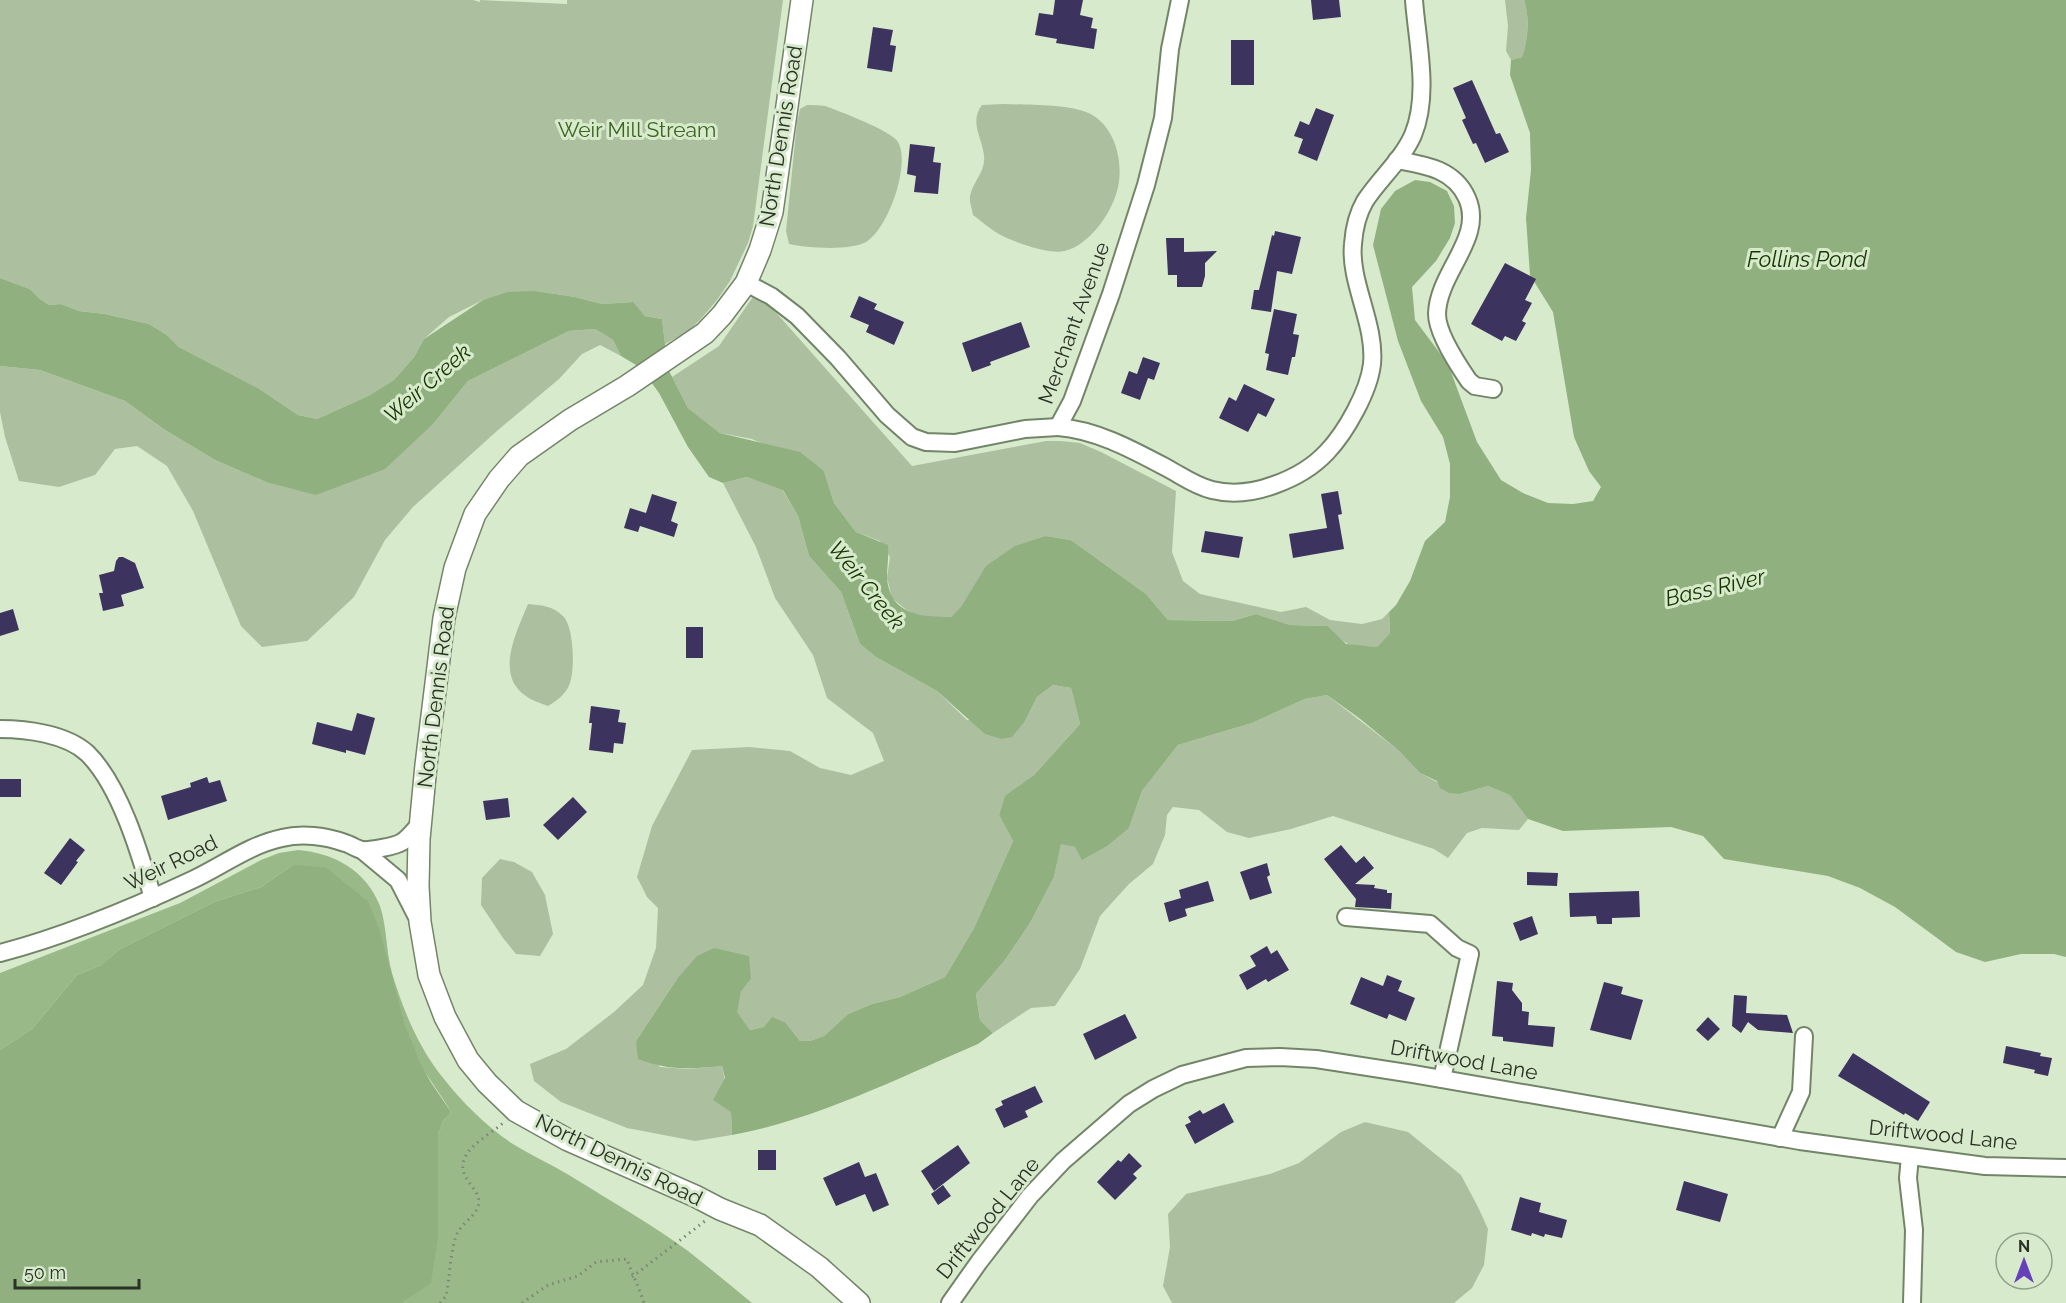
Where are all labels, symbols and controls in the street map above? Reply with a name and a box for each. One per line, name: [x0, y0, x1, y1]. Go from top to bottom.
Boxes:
street label: North Dennis Road: [754, 44, 807, 228]
park label: Weir Mill Stream: [558, 117, 716, 142]
street label: Merchant Avenue: [1033, 238, 1114, 407]
water label: Follins Pond: [1747, 246, 1868, 272]
water label: Weir Creek: [378, 338, 476, 428]
water label: Weir Creek: [823, 535, 911, 635]
water label: Bass River: [1663, 563, 1769, 611]
street label: North Dennis Road: [412, 605, 459, 789]
street label: Weir Road: [120, 829, 221, 896]
street label: Driftwood Lane: [1388, 1034, 1540, 1085]
street label: North Dennis Road: [532, 1108, 707, 1211]
street label: Driftwood Lane: [1868, 1114, 2019, 1155]
street label: Driftwood Lane: [931, 1152, 1044, 1284]
north arrow: [1994, 1231, 2054, 1291]
text: N: [2018, 1237, 2030, 1256]
scale bar: [15, 1252, 140, 1290]
text: 50 m: [24, 1262, 66, 1283]

